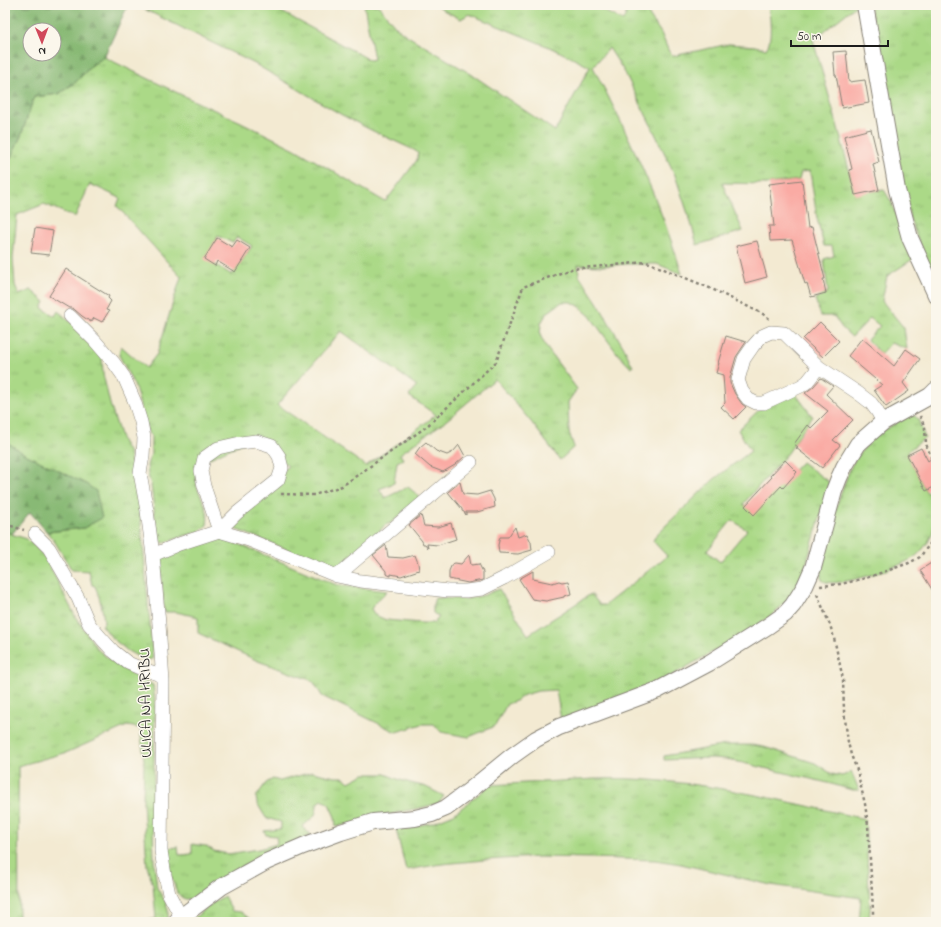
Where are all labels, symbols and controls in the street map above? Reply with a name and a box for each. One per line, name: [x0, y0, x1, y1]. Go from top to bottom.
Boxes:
north arrow: [22, 22, 62, 62]
scale bar: [791, 22, 888, 48]
text: 50 m: [797, 28, 821, 46]
text: N: [38, 43, 46, 59]
street label: ULICA NA HRIBU: [133, 648, 159, 758]

